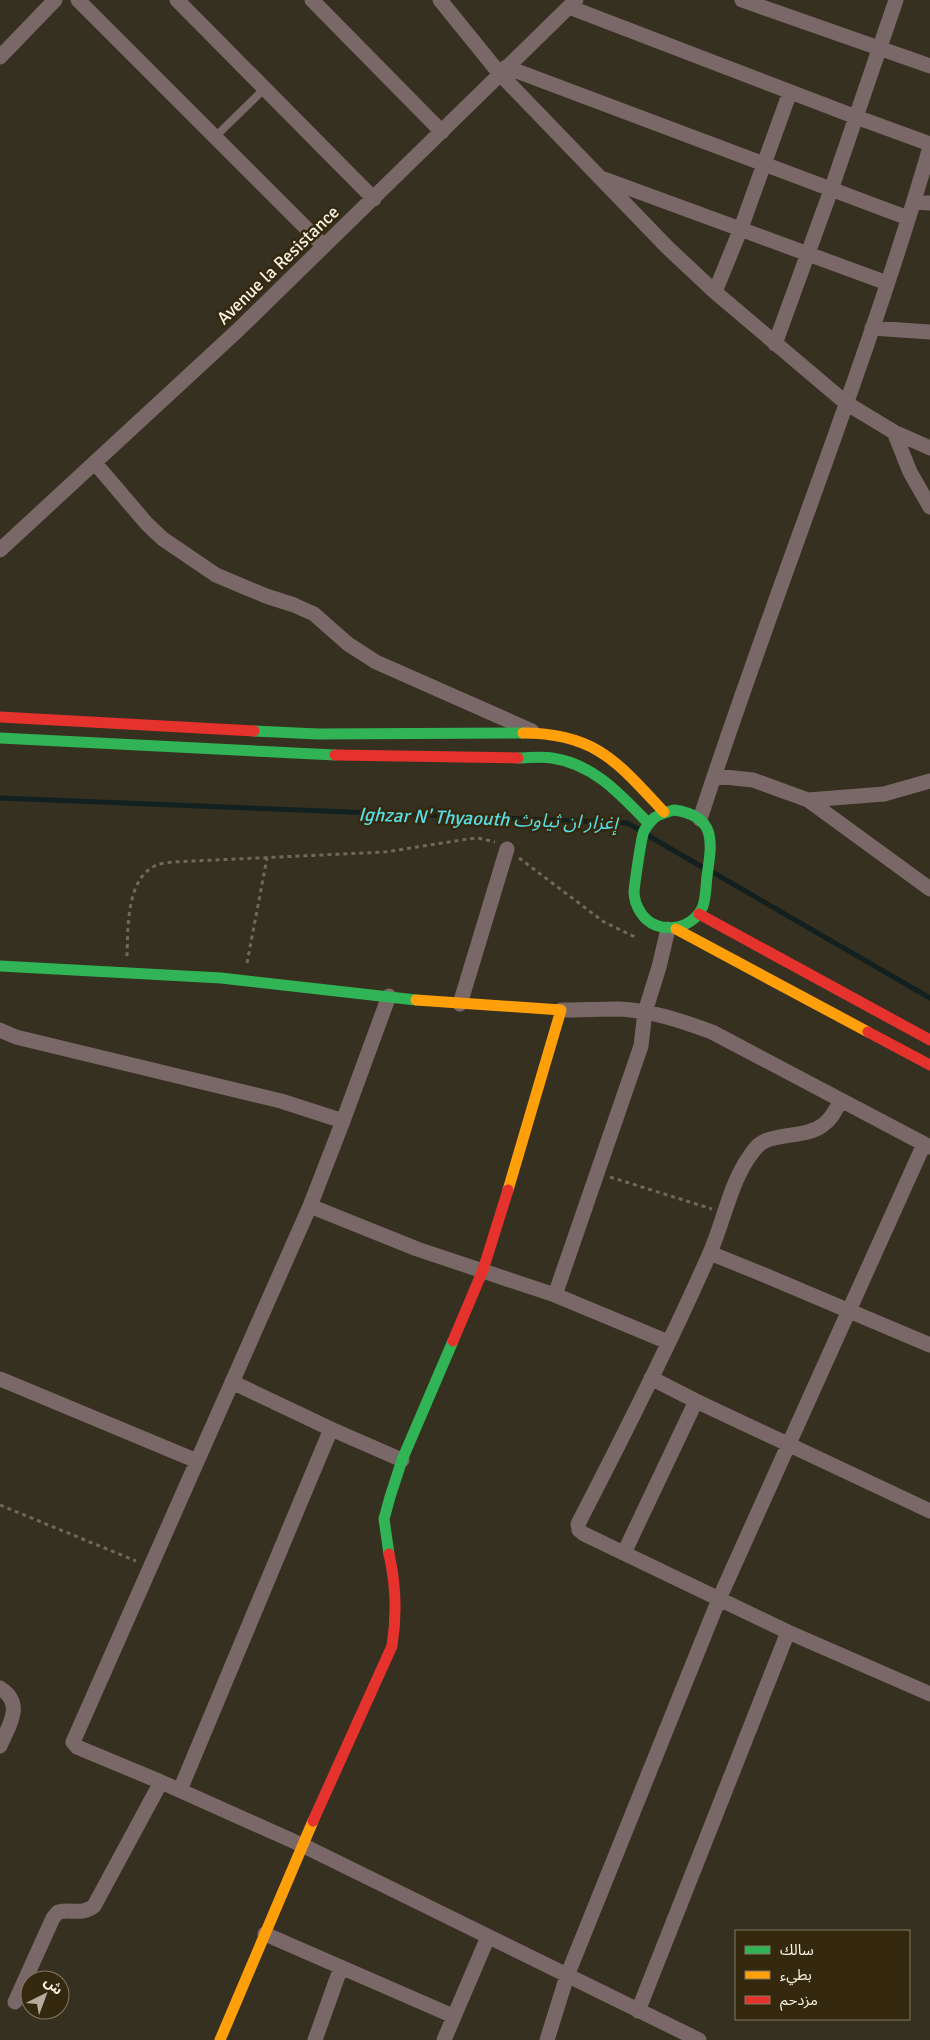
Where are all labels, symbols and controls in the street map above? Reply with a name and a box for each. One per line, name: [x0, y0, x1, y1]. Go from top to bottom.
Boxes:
street label: Avenue la Resistance: [212, 201, 344, 329]
water label: Ighzar N' Thyaouth إغزار ان ثياوث: [358, 802, 620, 836]
legend: [735, 1930, 910, 2020]
text: سالك: [780, 1941, 814, 1959]
text: بطيء: [780, 1966, 812, 1986]
north arrow: [20, 1970, 70, 2020]
text: ش: [41, 1973, 66, 1998]
text: مزدحم: [780, 1991, 818, 2011]

